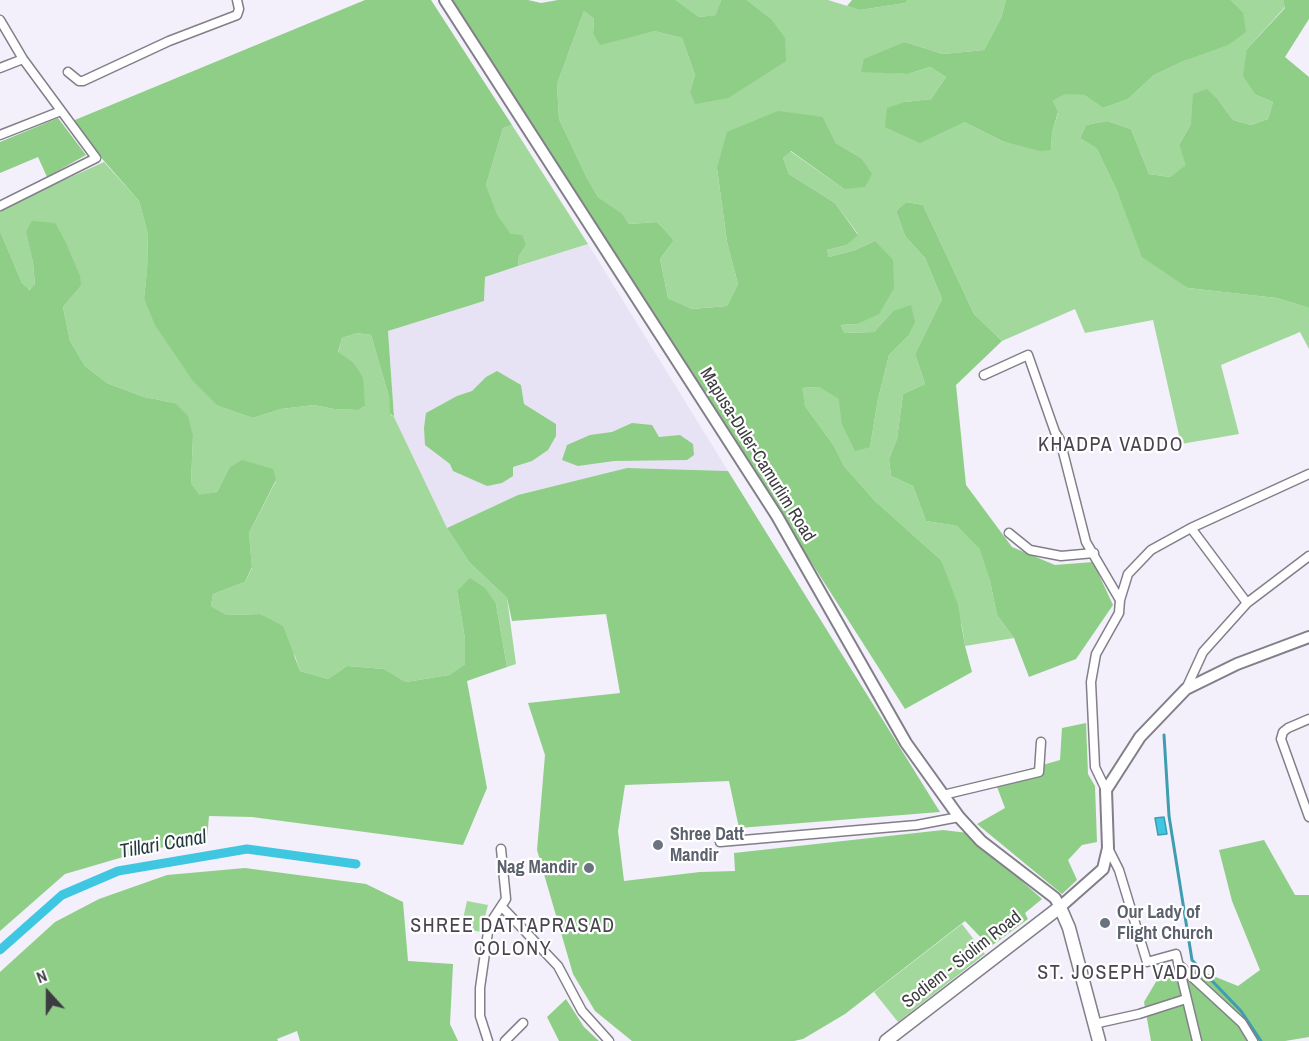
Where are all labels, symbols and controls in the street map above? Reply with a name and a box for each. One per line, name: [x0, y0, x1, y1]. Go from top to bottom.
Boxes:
street label: Mapusa-Duler-Camurlim Road: [695, 364, 819, 546]
district label: KHADPA VADDO: [1038, 434, 1184, 458]
place label: Shree Datt Mandir: [670, 824, 744, 866]
water label: Tillari Canal: [118, 826, 208, 864]
marker: Shree Datt Mandir: [651, 838, 665, 852]
place label: Nag Mandir: [497, 857, 577, 879]
marker: Nag Mandir: [582, 861, 596, 875]
place label: Our Lady of Flight Church: [1117, 902, 1213, 944]
street label: Sodiem - Siolim Road: [898, 907, 1026, 1013]
district label: SHREE DATTAPRASAD COLONY: [410, 915, 616, 962]
marker: Our Lady of Flight Church: [1098, 916, 1112, 930]
district label: ST. JOSEPH VADDO: [1037, 962, 1217, 986]
north arrow: [18, 963, 78, 1023]
text: N: [33, 964, 50, 988]

